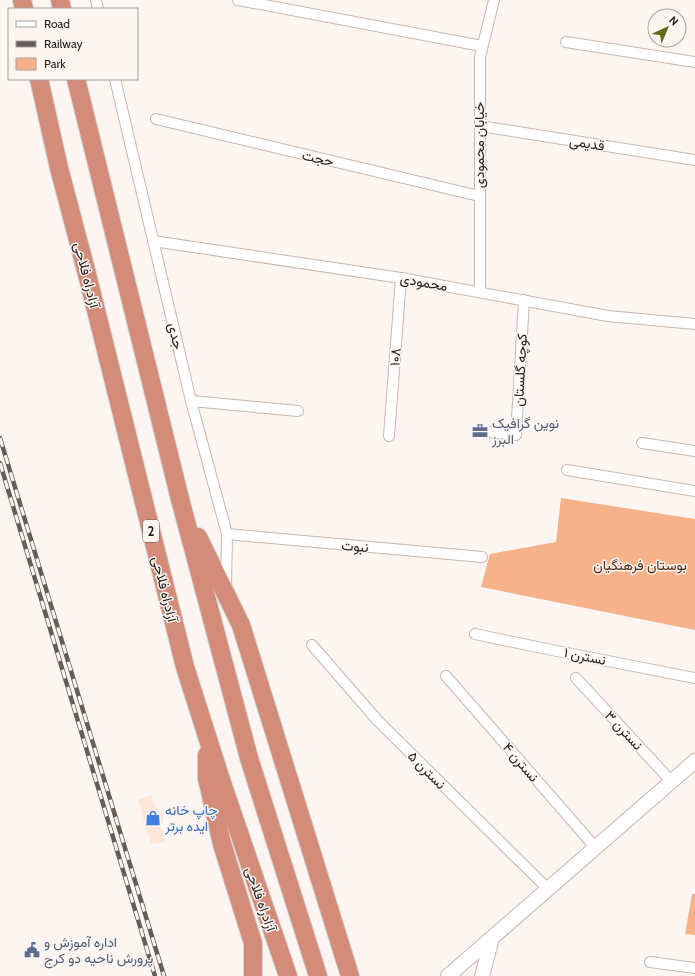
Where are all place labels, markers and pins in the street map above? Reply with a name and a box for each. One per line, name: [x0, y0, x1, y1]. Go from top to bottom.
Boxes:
place label: نوین گرافیک البرز: [491, 414, 559, 448]
office icon: نوین گرافیک البرز: [471, 422, 489, 440]
place label: چاپ خانه ایده برتر: [164, 801, 218, 835]
shop icon: چاپ خانه ایده برتر: [144, 809, 162, 827]
place label: اداره آموزش و پرورش ناحیه دو کرج: [44, 933, 153, 969]
public building icon: اداره آموزش و پرورش ناحیه دو کرج: [23, 941, 41, 959]

